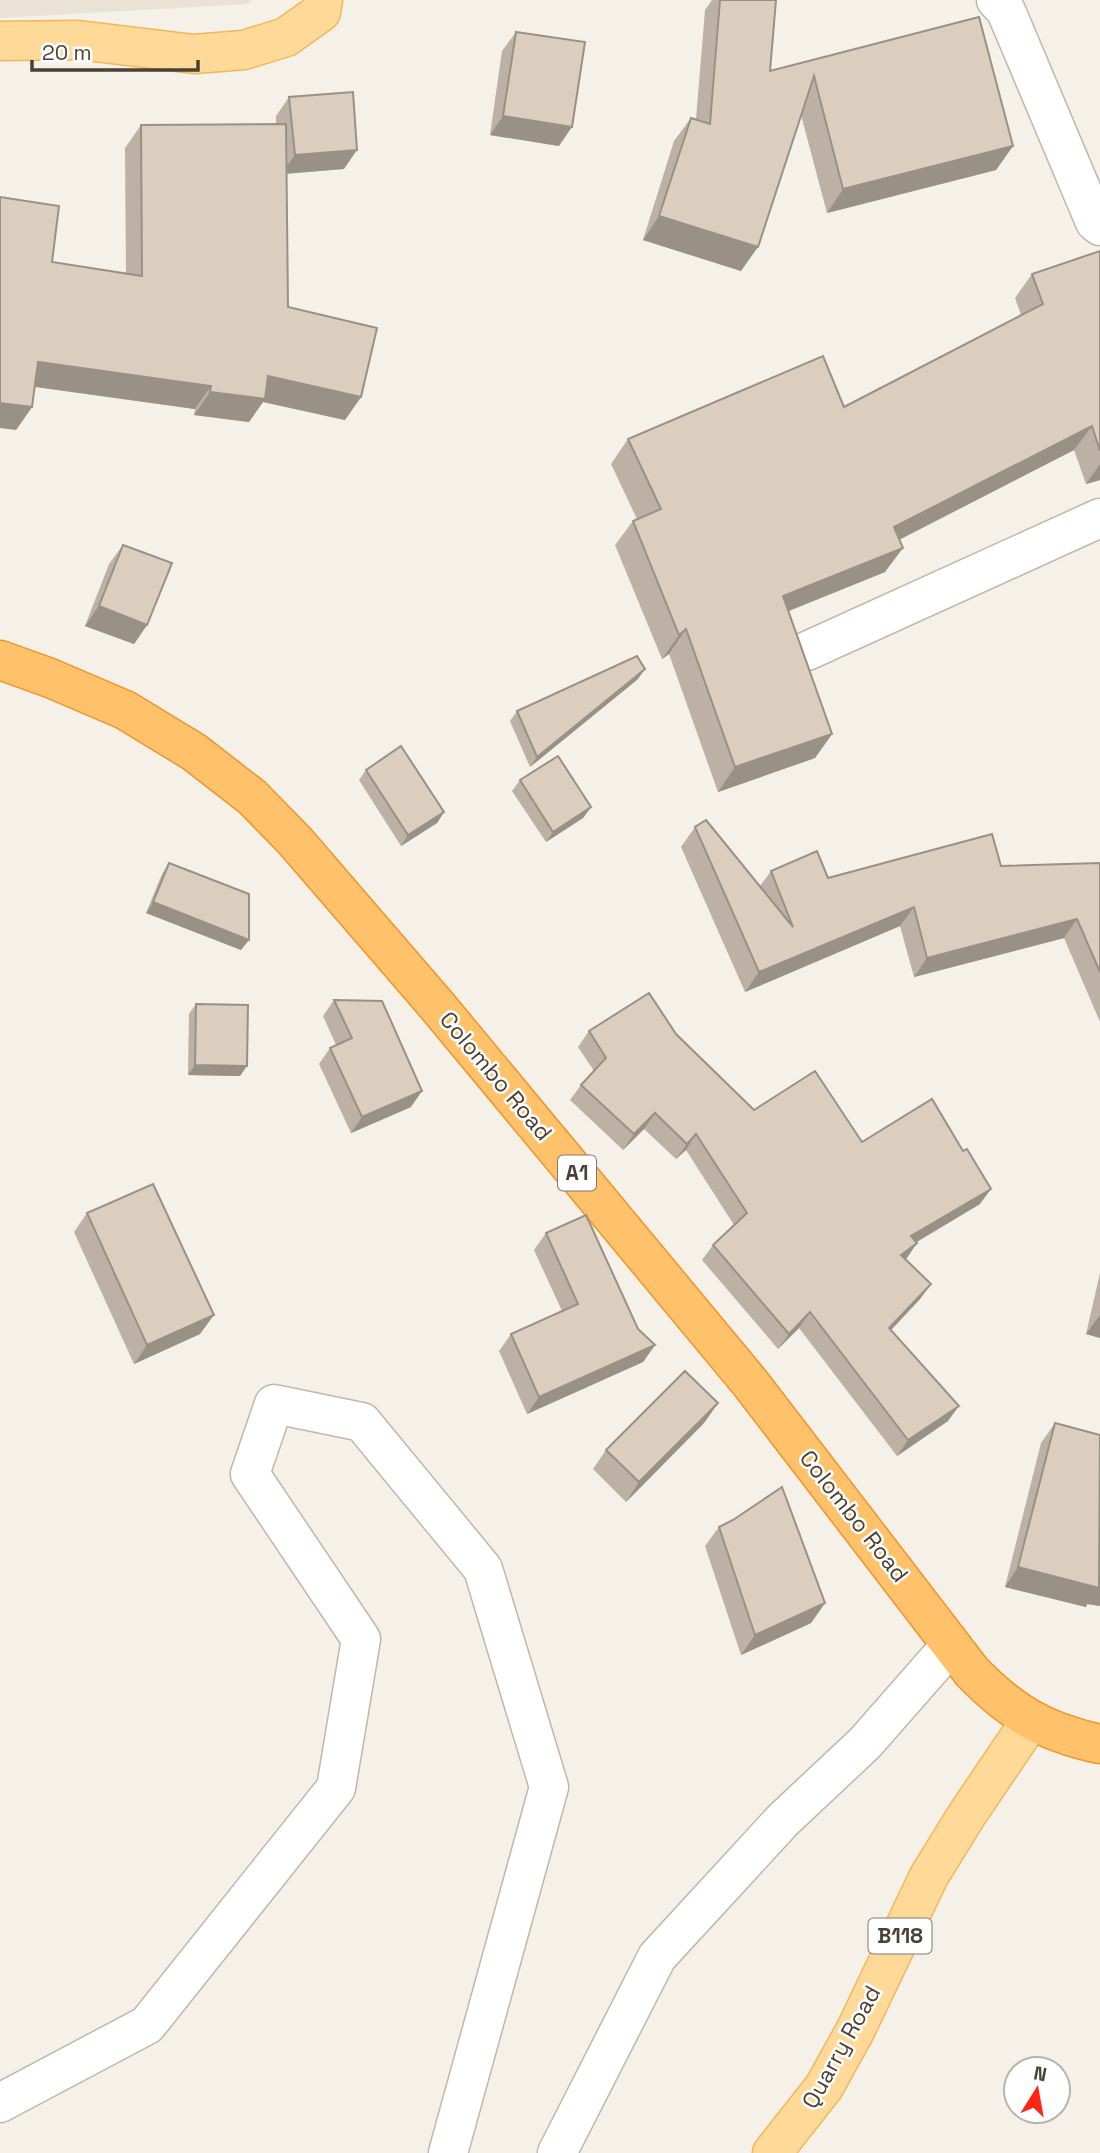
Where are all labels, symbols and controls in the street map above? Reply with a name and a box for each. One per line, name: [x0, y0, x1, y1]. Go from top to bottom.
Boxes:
scale bar: [32, 28, 198, 72]
text: 20 m: [42, 39, 92, 66]
street label: Colombo Road: [433, 1005, 559, 1147]
road number: A1: [558, 1156, 596, 1190]
street label: Colombo Road: [793, 1444, 915, 1588]
road number: B118: [869, 1918, 932, 1954]
street label: Quarry Road: [795, 1980, 887, 2114]
north arrow: [1002, 2055, 1072, 2125]
text: N: [1032, 2060, 1049, 2087]

